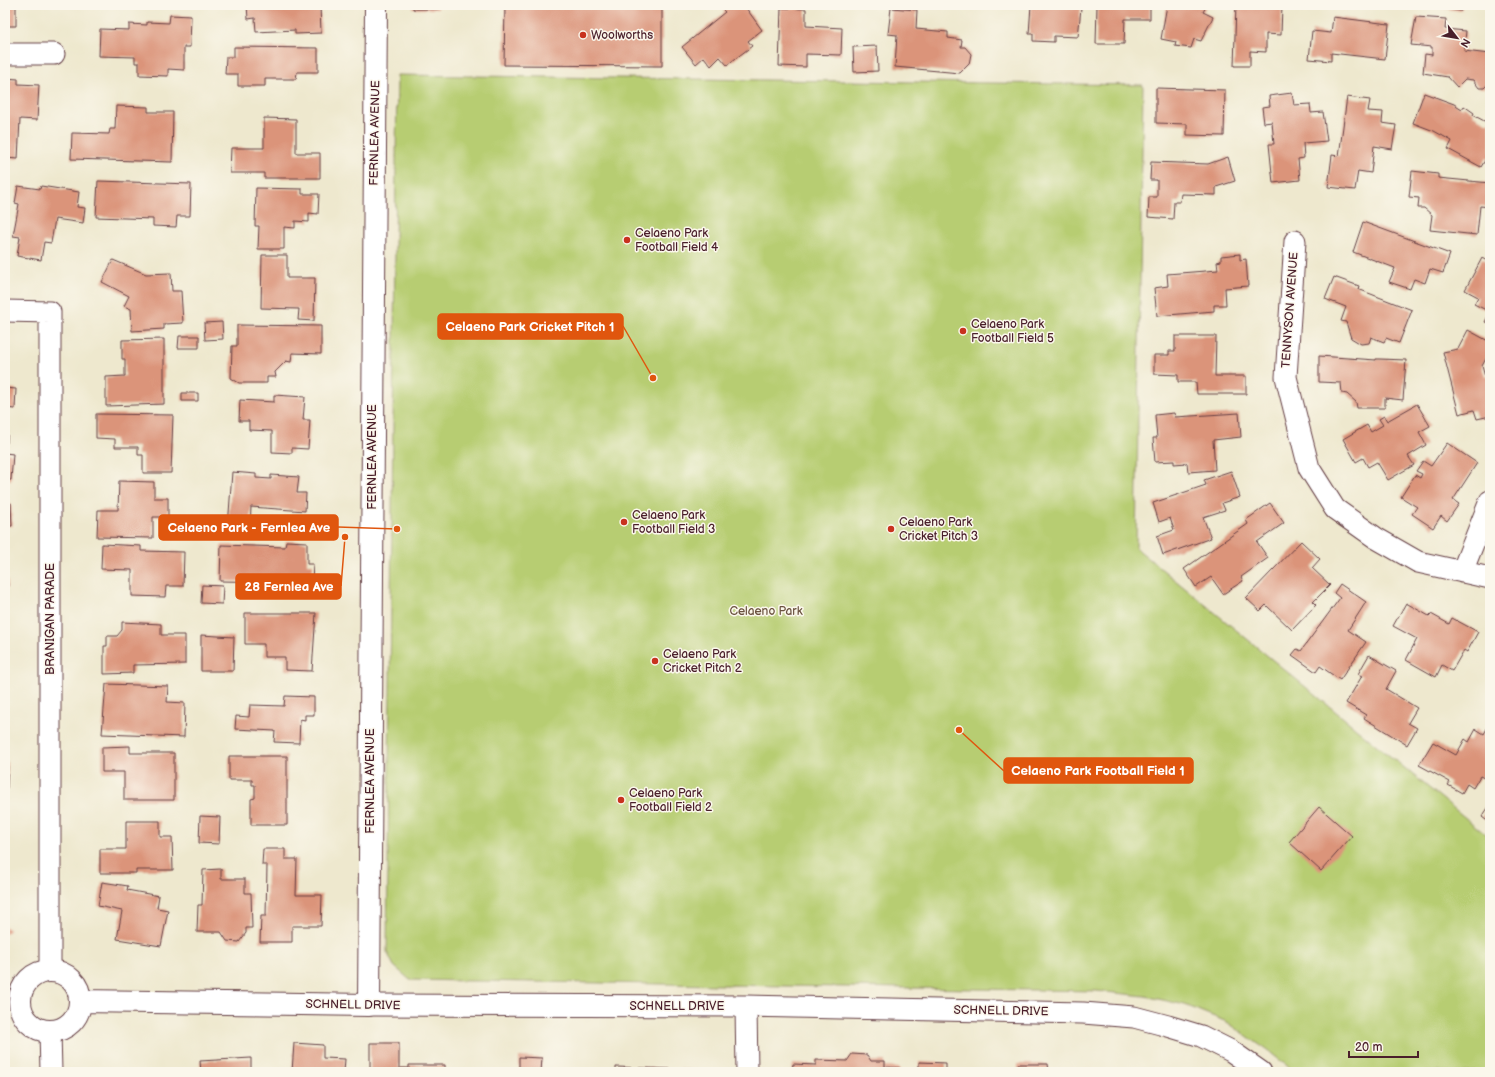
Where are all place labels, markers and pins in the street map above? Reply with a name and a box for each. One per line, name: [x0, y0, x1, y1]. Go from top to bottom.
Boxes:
place label: Woolworths: [591, 28, 653, 43]
marker: Woolworths: [578, 30, 588, 40]
place label: Celaeno Park Football Field 4: [635, 226, 719, 255]
marker: Celaeno Park Football Field 4: [622, 235, 632, 245]
callout: Celaeno Park Cricket Pitch 1: [438, 314, 623, 339]
place label: Celaeno Park Football Field 5: [971, 317, 1054, 346]
marker: Celaeno Park Football Field 5: [958, 326, 968, 336]
place label: Celaeno Park Football Field 3: [632, 508, 715, 537]
callout: Celaeno Park - Fernlea Ave: [159, 515, 338, 540]
place label: Celaeno Park Cricket Pitch 3: [899, 515, 978, 544]
marker: Celaeno Park Football Field 3: [619, 517, 629, 527]
marker: Celaeno Park Cricket Pitch 3: [886, 524, 896, 534]
callout: 28 Fernlea Ave: [236, 574, 341, 599]
place label: Celaeno Park Cricket Pitch 2: [663, 647, 742, 676]
marker: Celaeno Park Cricket Pitch 2: [650, 656, 660, 666]
callout: Celaeno Park Football Field 1: [1004, 758, 1193, 783]
place label: Celaeno Park Football Field 2: [629, 786, 712, 815]
marker: Celaeno Park Football Field 2: [616, 795, 626, 805]

